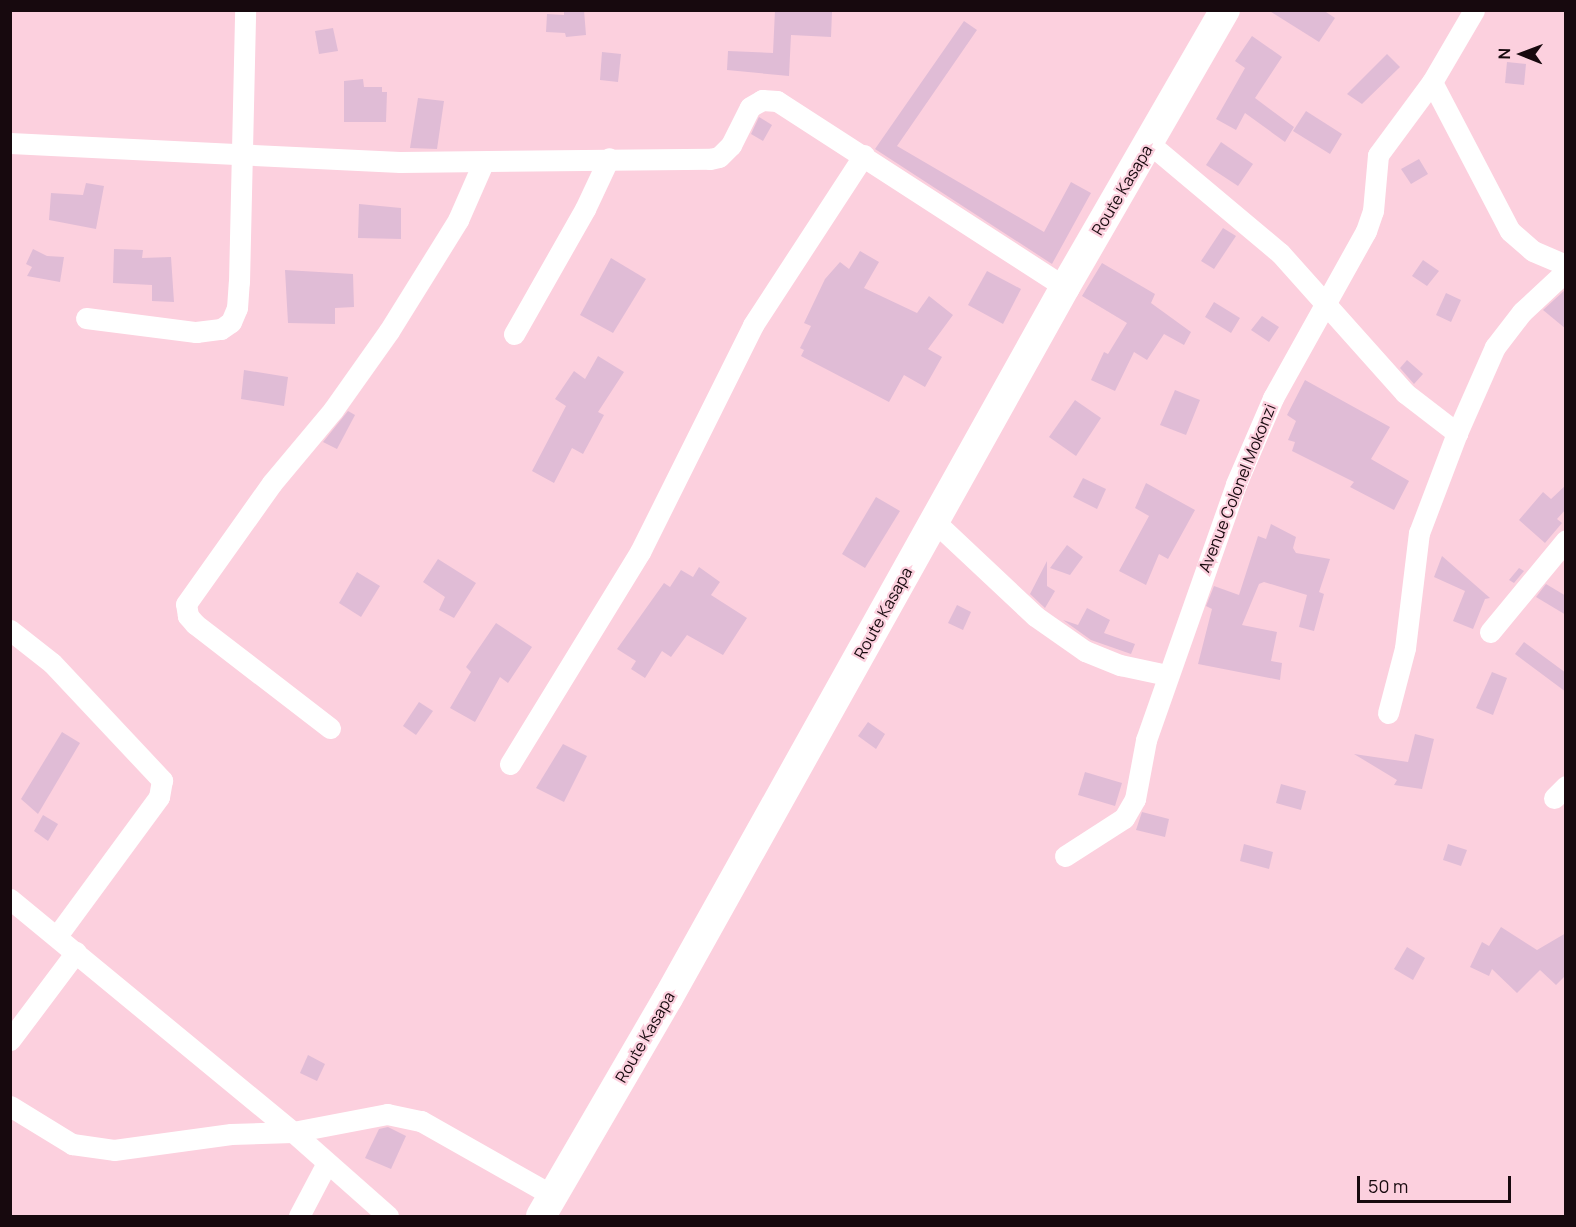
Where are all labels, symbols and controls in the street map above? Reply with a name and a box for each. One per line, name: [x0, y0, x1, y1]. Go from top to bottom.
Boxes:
north arrow: [1492, 24, 1552, 84]
text: N: [1493, 48, 1515, 60]
street label: Route Kasapa: [1088, 141, 1156, 239]
street label: Avenue Colonel Mokonzi: [1194, 401, 1280, 575]
street label: Route Kasapa: [850, 564, 916, 662]
street label: Route Kasapa: [611, 988, 679, 1086]
scale bar: [1360, 1164, 1514, 1202]
text: 50 m: [1368, 1174, 1408, 1198]

